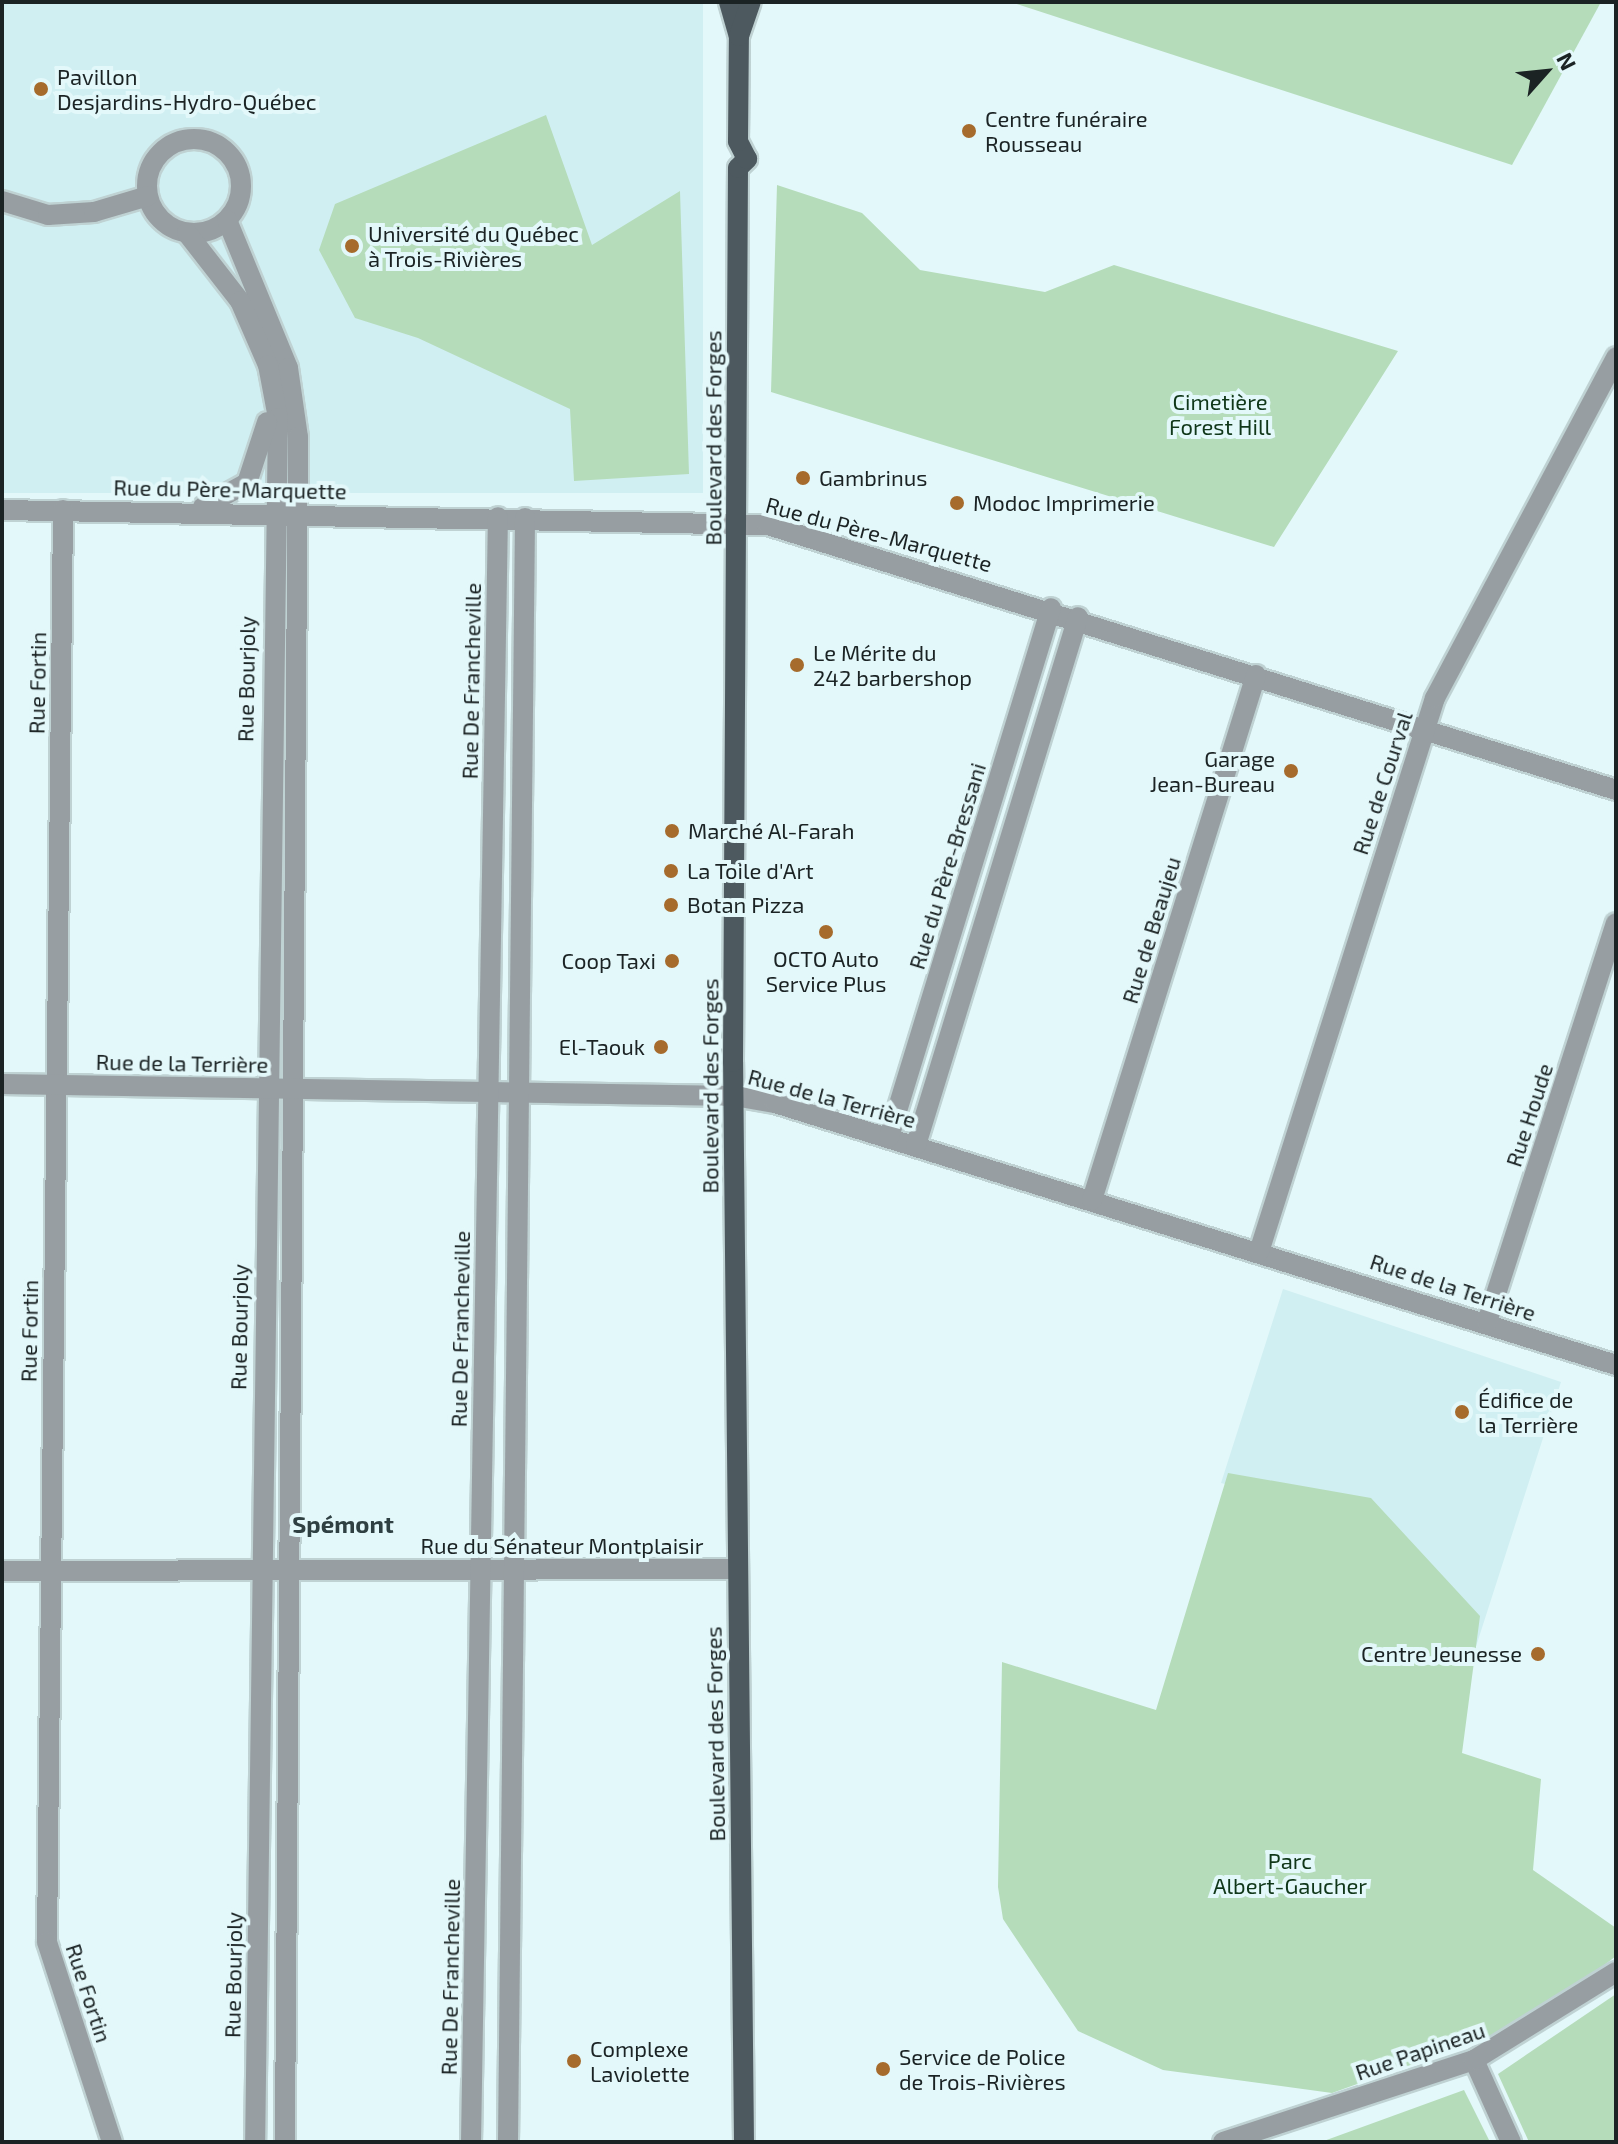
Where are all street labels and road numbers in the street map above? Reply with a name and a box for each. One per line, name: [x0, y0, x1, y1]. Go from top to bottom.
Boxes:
street label: Boulevard des Forges: [700, 330, 726, 546]
street label: Rue du Père-Marquette: [113, 474, 347, 504]
street label: Rue du Père-Marquette: [763, 491, 995, 577]
street label: Rue De Francheville: [456, 582, 486, 780]
street label: Rue Bourjoly: [232, 616, 260, 742]
street label: Rue Fortin: [23, 632, 51, 734]
street label: Rue de Courval: [1346, 708, 1418, 858]
street label: Rue du Père-Bressani: [903, 760, 991, 972]
street label: Rue de Beaujeu: [1116, 853, 1186, 1007]
street label: Boulevard des Forges: [697, 978, 723, 1194]
street label: Rue de la Terrière: [95, 1048, 269, 1078]
street label: Rue Houde: [1500, 1060, 1558, 1170]
street label: Rue de la Terrière: [745, 1063, 919, 1133]
street label: Rue De Francheville: [445, 1230, 475, 1428]
street label: Rue de la Terrière: [1367, 1248, 1539, 1326]
street label: Rue Bourjoly: [225, 1264, 253, 1390]
street label: Rue Fortin: [15, 1280, 43, 1382]
street label: Rue du Sénateur Montplaisir: [420, 1533, 704, 1559]
street label: Boulevard des Forges: [700, 1626, 730, 1842]
street label: Rue De Francheville: [435, 1878, 465, 2076]
street label: Rue Bourjoly: [219, 1912, 247, 2038]
street label: Rue Fortin: [61, 1940, 117, 2046]
street label: Rue Papineau: [1352, 2017, 1488, 2085]

